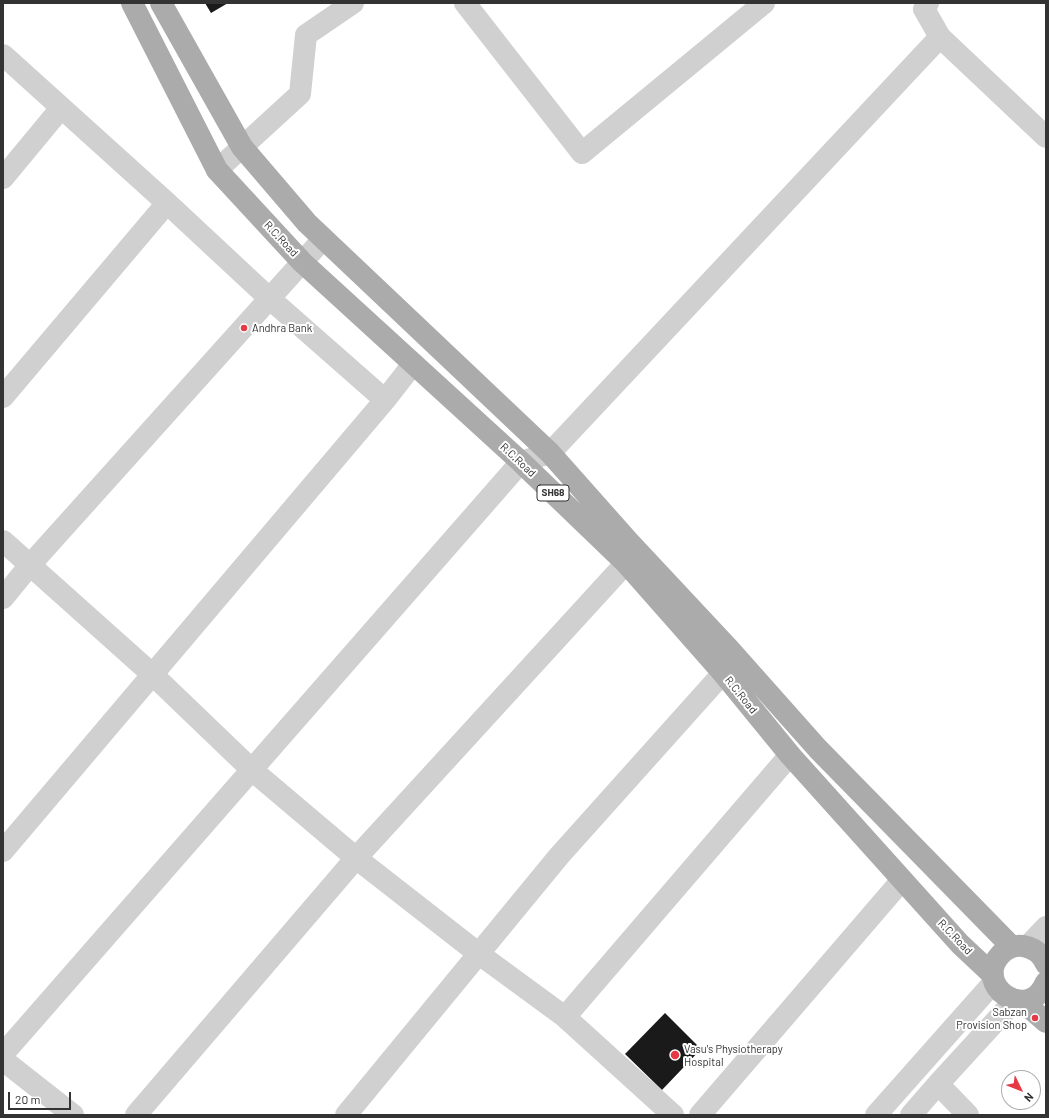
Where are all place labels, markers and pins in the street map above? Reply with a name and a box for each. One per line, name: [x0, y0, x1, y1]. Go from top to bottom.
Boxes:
place label: Andhra Bank: [252, 321, 312, 335]
marker: Andhra Bank: [239, 323, 249, 333]
place label: Sabzan Provision Shop: [956, 1005, 1027, 1031]
marker: Sabzan Provision Shop: [1030, 1013, 1040, 1023]
place label: Vasu's Physiotherapy Hospital: [684, 1042, 783, 1068]
marker: Vasu's Physiotherapy Hospital: [669, 1049, 681, 1061]

